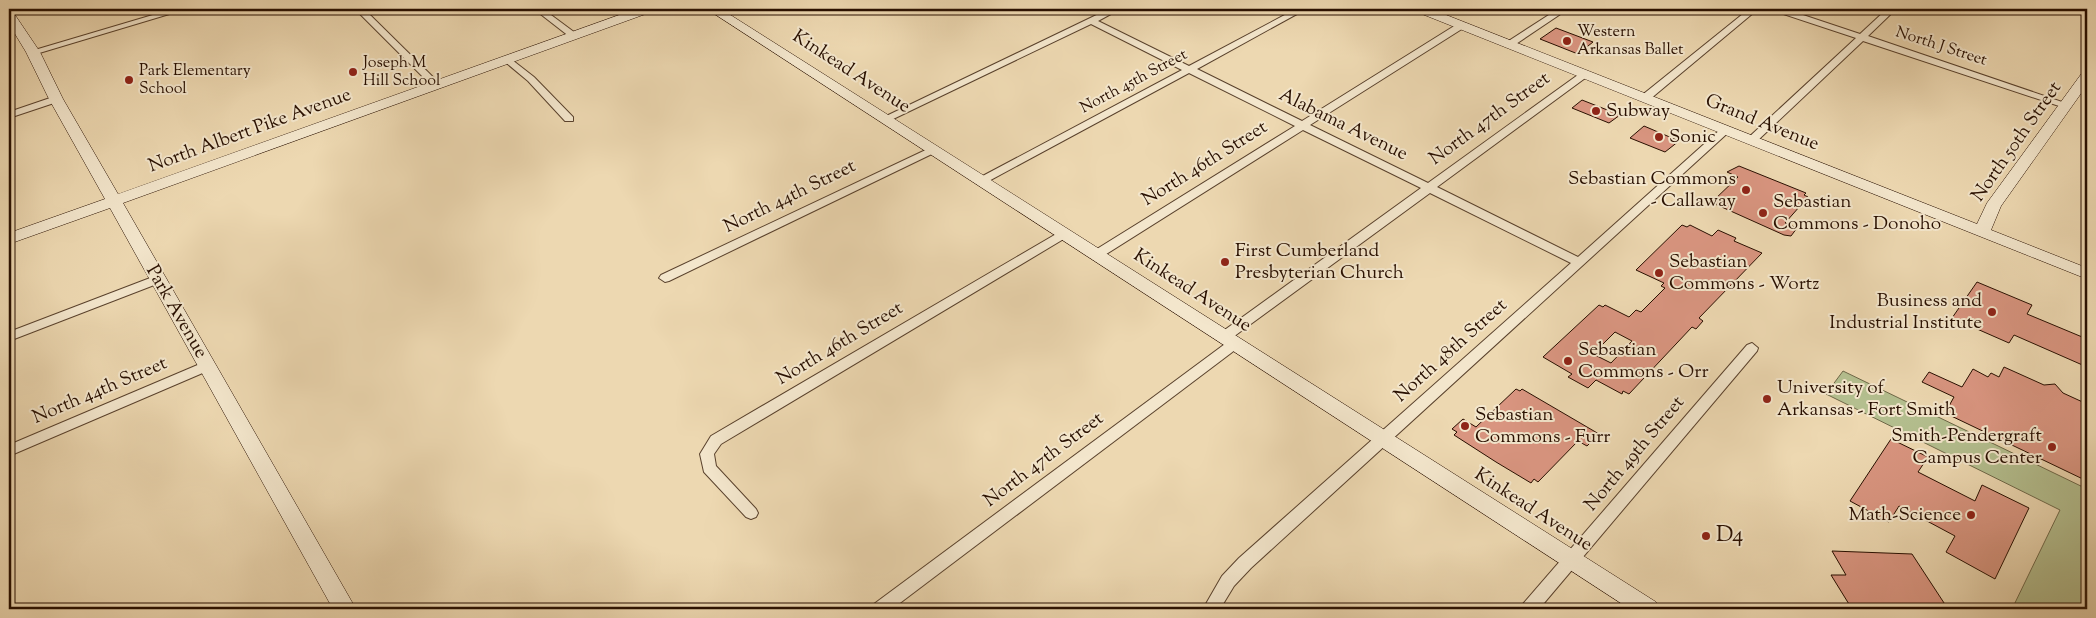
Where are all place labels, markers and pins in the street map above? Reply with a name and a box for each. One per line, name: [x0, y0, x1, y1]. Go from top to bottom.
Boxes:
place label: Western Arkansas Ballet: [1577, 21, 1684, 62]
marker: Western Arkansas Ballet: [1561, 35, 1573, 47]
place label: Joseph M Hill School: [362, 52, 441, 93]
place label: Park Elementary School: [139, 60, 251, 101]
marker: Joseph M Hill School: [347, 66, 359, 78]
marker: Park Elementary School: [123, 74, 135, 86]
place label: Subway: [1606, 98, 1671, 125]
marker: Subway: [1590, 105, 1602, 117]
place label: Sonic: [1669, 124, 1716, 151]
marker: Sonic: [1653, 131, 1665, 143]
place label: Sebastian Commons - Callaway: [1568, 166, 1737, 215]
marker: Sebastian Commons - Callaway: [1740, 184, 1752, 196]
place label: Sebastian Commons - Donoho: [1773, 189, 1941, 238]
marker: Sebastian Commons - Donoho: [1757, 207, 1769, 219]
place label: First Cumberland Presbyterian Church: [1235, 238, 1404, 287]
place label: Sebastian Commons - Wortz: [1669, 249, 1820, 298]
marker: First Cumberland Presbyterian Church: [1219, 256, 1231, 268]
marker: Sebastian Commons - Wortz: [1653, 267, 1665, 279]
place label: Business and Industrial Institute: [1829, 288, 1982, 337]
marker: Business and Industrial Institute: [1986, 306, 1998, 318]
place label: Sebastian Commons - Orr: [1578, 337, 1709, 386]
marker: Sebastian Commons - Orr: [1562, 355, 1574, 367]
place label: University of Arkansas - Fort Smith: [1777, 375, 1956, 424]
marker: University of Arkansas - Fort Smith: [1761, 393, 1773, 405]
place label: Sebastian Commons - Furr: [1475, 402, 1611, 451]
marker: Sebastian Commons - Furr: [1459, 420, 1471, 432]
place label: Smith-Pendergraft Campus Center: [1891, 423, 2042, 472]
marker: Smith-Pendergraft Campus Center: [2046, 441, 2058, 453]
place label: Math-Science: [1849, 502, 1961, 529]
marker: Math-Science: [1965, 509, 1977, 521]
place label: D4: [1716, 520, 1743, 552]
marker: D4: [1700, 530, 1712, 542]

